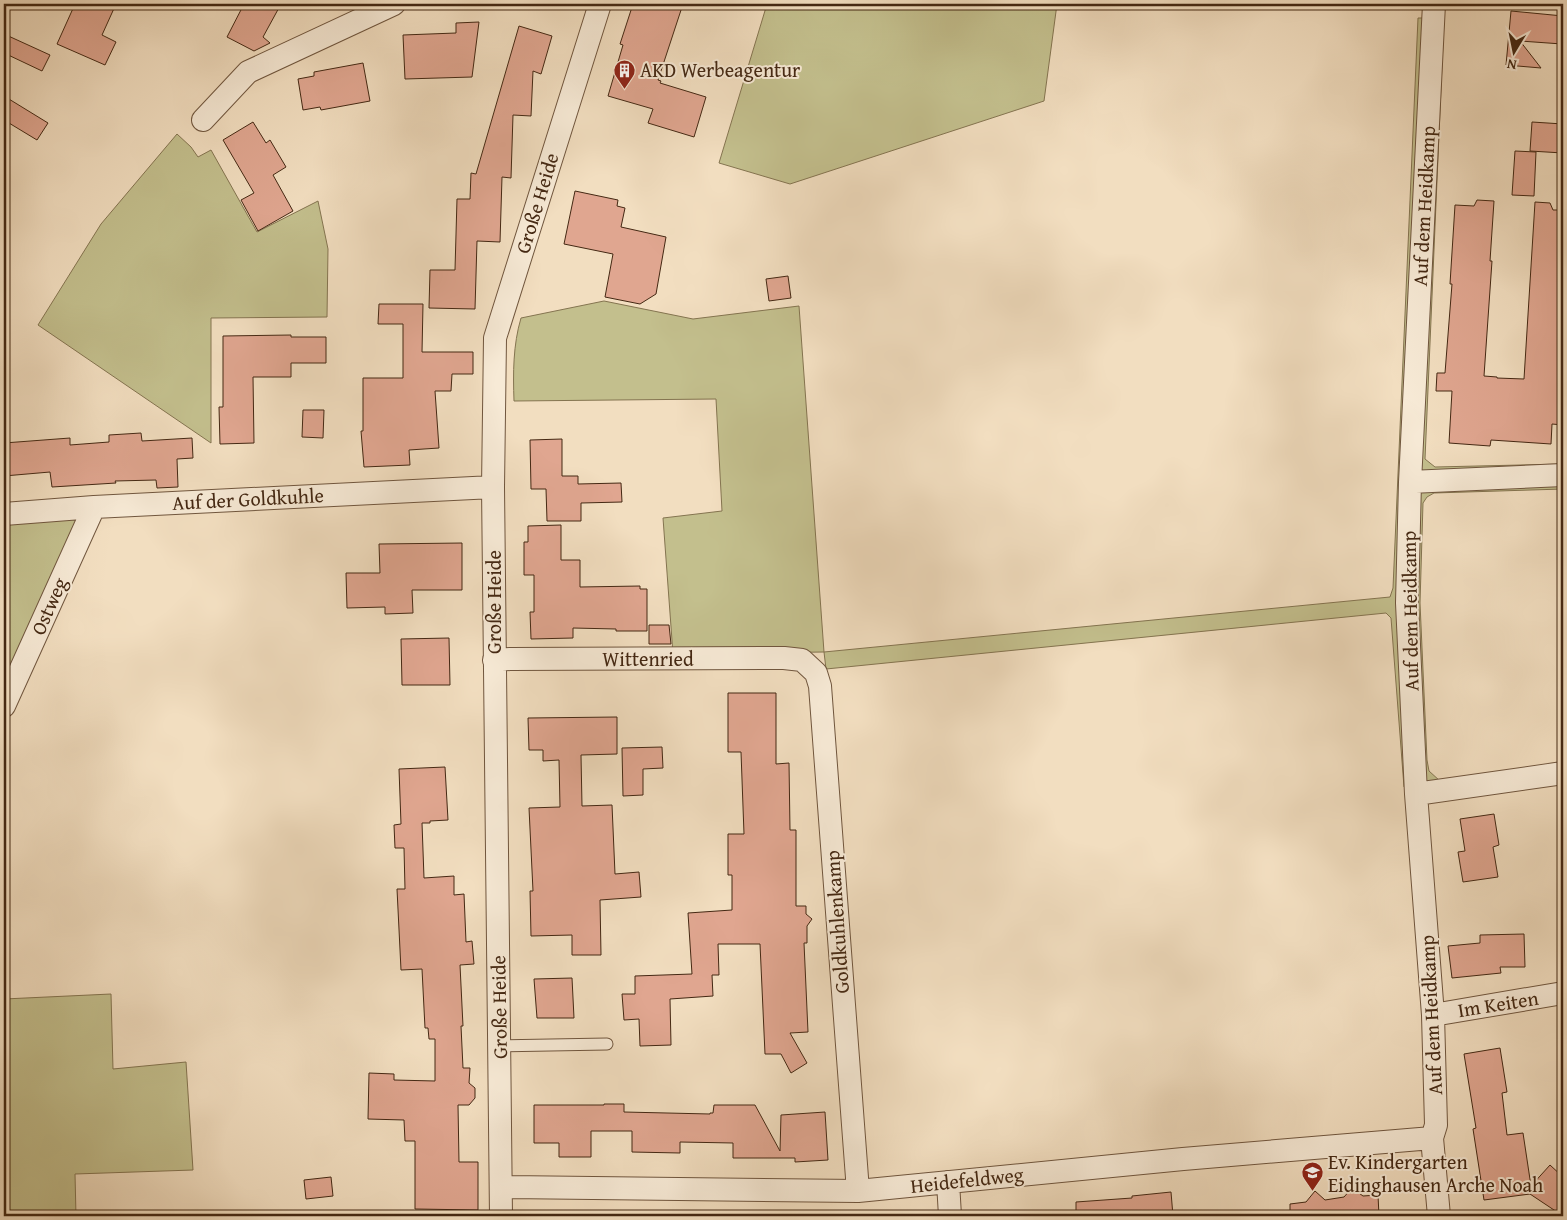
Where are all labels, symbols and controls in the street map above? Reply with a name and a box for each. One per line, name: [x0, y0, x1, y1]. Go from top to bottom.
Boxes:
north arrow: [1490, 28, 1540, 78]
text: N: [1505, 54, 1518, 75]
place label: AKD Werbeagentur: [640, 55, 800, 84]
building icon: AKD Werbeagentur: [612, 58, 636, 89]
street label: Auf dem Heidkamp: [1405, 125, 1442, 287]
street label: Große Heide: [507, 149, 566, 257]
street label: Auf der Goldkuhle: [171, 480, 325, 517]
street label: Auf dem Heidkamp: [1394, 530, 1425, 691]
street label: Große Heide: [479, 550, 508, 654]
street label: Ostweg: [23, 572, 74, 639]
street label: Wittenried: [602, 644, 694, 673]
street label: Goldkuhlenkamp: [817, 849, 856, 995]
street label: Auf dem Heidkamp: [1412, 934, 1449, 1096]
street label: Große Heide: [483, 955, 514, 1059]
street label: Im Keiten: [1455, 983, 1540, 1024]
place label: Ev. Kindergarten Eidinghausen Arche Noah: [1328, 1147, 1543, 1199]
street label: Heidefeldweg: [909, 1159, 1025, 1200]
school or university icon: Ev. Kindergarten Eidinghausen Arche Noah: [1300, 1161, 1324, 1192]

